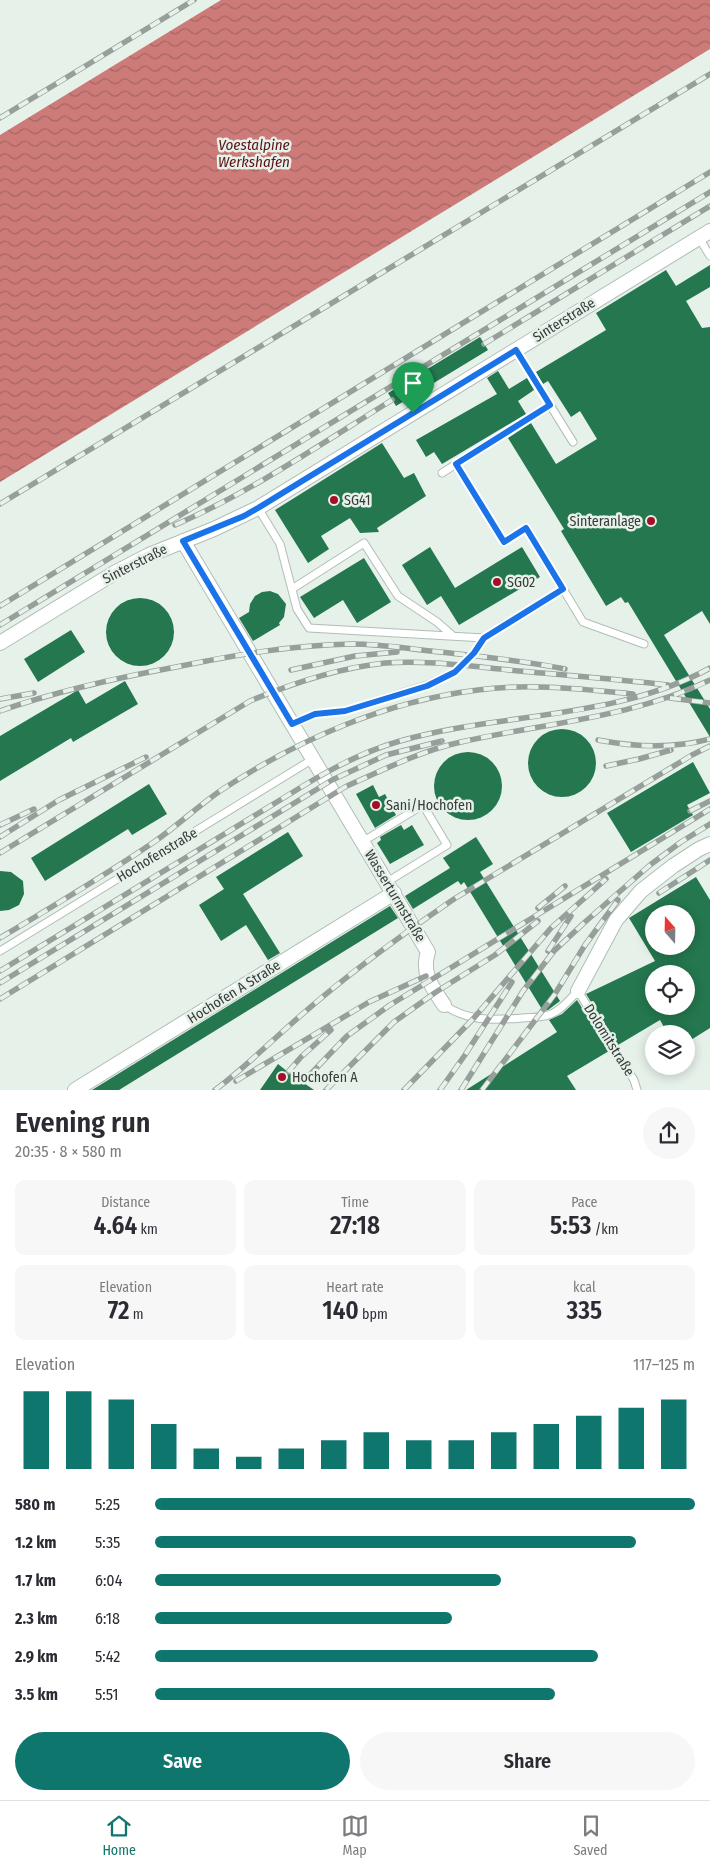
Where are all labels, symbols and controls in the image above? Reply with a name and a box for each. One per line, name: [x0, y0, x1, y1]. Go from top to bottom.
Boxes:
water label: Voestalpine Werkshafen: [218, 136, 290, 171]
street label: Sinterstraße: [530, 294, 598, 346]
pin: [392, 362, 434, 413]
icon: arrive: [399, 369, 427, 397]
place label: SG41: [344, 492, 370, 509]
marker: SG41: [328, 494, 340, 506]
place label: Sinteranlage: [570, 513, 641, 530]
marker: Sinteranlage: [645, 515, 657, 527]
street label: Sinterstraße: [100, 540, 170, 587]
place label: SG02: [507, 574, 535, 591]
marker: SG02: [491, 576, 503, 588]
place label: Sani/Hochofen: [386, 797, 472, 814]
marker: Sani/Hochofen: [370, 799, 382, 811]
street label: Hochofenstraße: [113, 824, 201, 886]
street label: Wasserturmstraße: [361, 847, 429, 945]
north arrow: [645, 905, 695, 955]
map controls: [645, 905, 695, 1075]
street label: Hochofen A Straße: [184, 957, 284, 1027]
button: locate: [645, 965, 695, 1015]
street label: Dolomitstraße: [580, 1001, 638, 1079]
button: layers: [645, 1025, 695, 1075]
place label: Hochofen A: [292, 1069, 358, 1086]
marker: Hochofen A: [276, 1071, 288, 1083]
text: Evening run: [15, 1106, 150, 1139]
button: share: [643, 1107, 695, 1159]
text: 20:35 · 8 × 580 m: [15, 1142, 122, 1161]
text: Distance: [101, 1194, 150, 1211]
text: Time: [341, 1194, 369, 1211]
text: Pace: [571, 1194, 597, 1211]
text: 4.64: [94, 1211, 137, 1241]
text: 27:18: [330, 1211, 380, 1241]
text: 5:53: [550, 1211, 592, 1241]
text: km: [137, 1221, 158, 1238]
text: /km: [592, 1221, 619, 1238]
text: Elevation: [99, 1279, 152, 1296]
text: Heart rate: [326, 1279, 384, 1296]
text: kcal: [573, 1279, 596, 1296]
text: 72: [108, 1296, 130, 1326]
text: 140: [322, 1296, 359, 1326]
text: 335: [567, 1296, 602, 1326]
text: m: [130, 1306, 144, 1323]
text: bpm: [359, 1306, 388, 1323]
text: Elevation: [15, 1355, 75, 1374]
text: 117–125 m: [633, 1355, 695, 1374]
text: 580 m: [15, 1495, 56, 1514]
text: 5:25: [95, 1495, 120, 1514]
text: 1.2 km: [15, 1533, 57, 1552]
text: 5:35: [95, 1533, 120, 1552]
text: 1.7 km: [15, 1571, 56, 1590]
text: 6:04: [95, 1571, 122, 1590]
text: 2.3 km: [15, 1609, 58, 1628]
text: 6:18: [95, 1609, 120, 1628]
text: 2.9 km: [15, 1647, 58, 1666]
text: 5:42: [95, 1647, 120, 1666]
text: 3.5 km: [15, 1685, 58, 1704]
text: 5:51: [95, 1685, 119, 1704]
button: Save: [15, 1732, 350, 1790]
button: Share: [360, 1732, 695, 1790]
tab: Home: [102, 1812, 136, 1859]
tab: Map: [341, 1812, 369, 1859]
tab: Saved: [573, 1812, 608, 1859]

